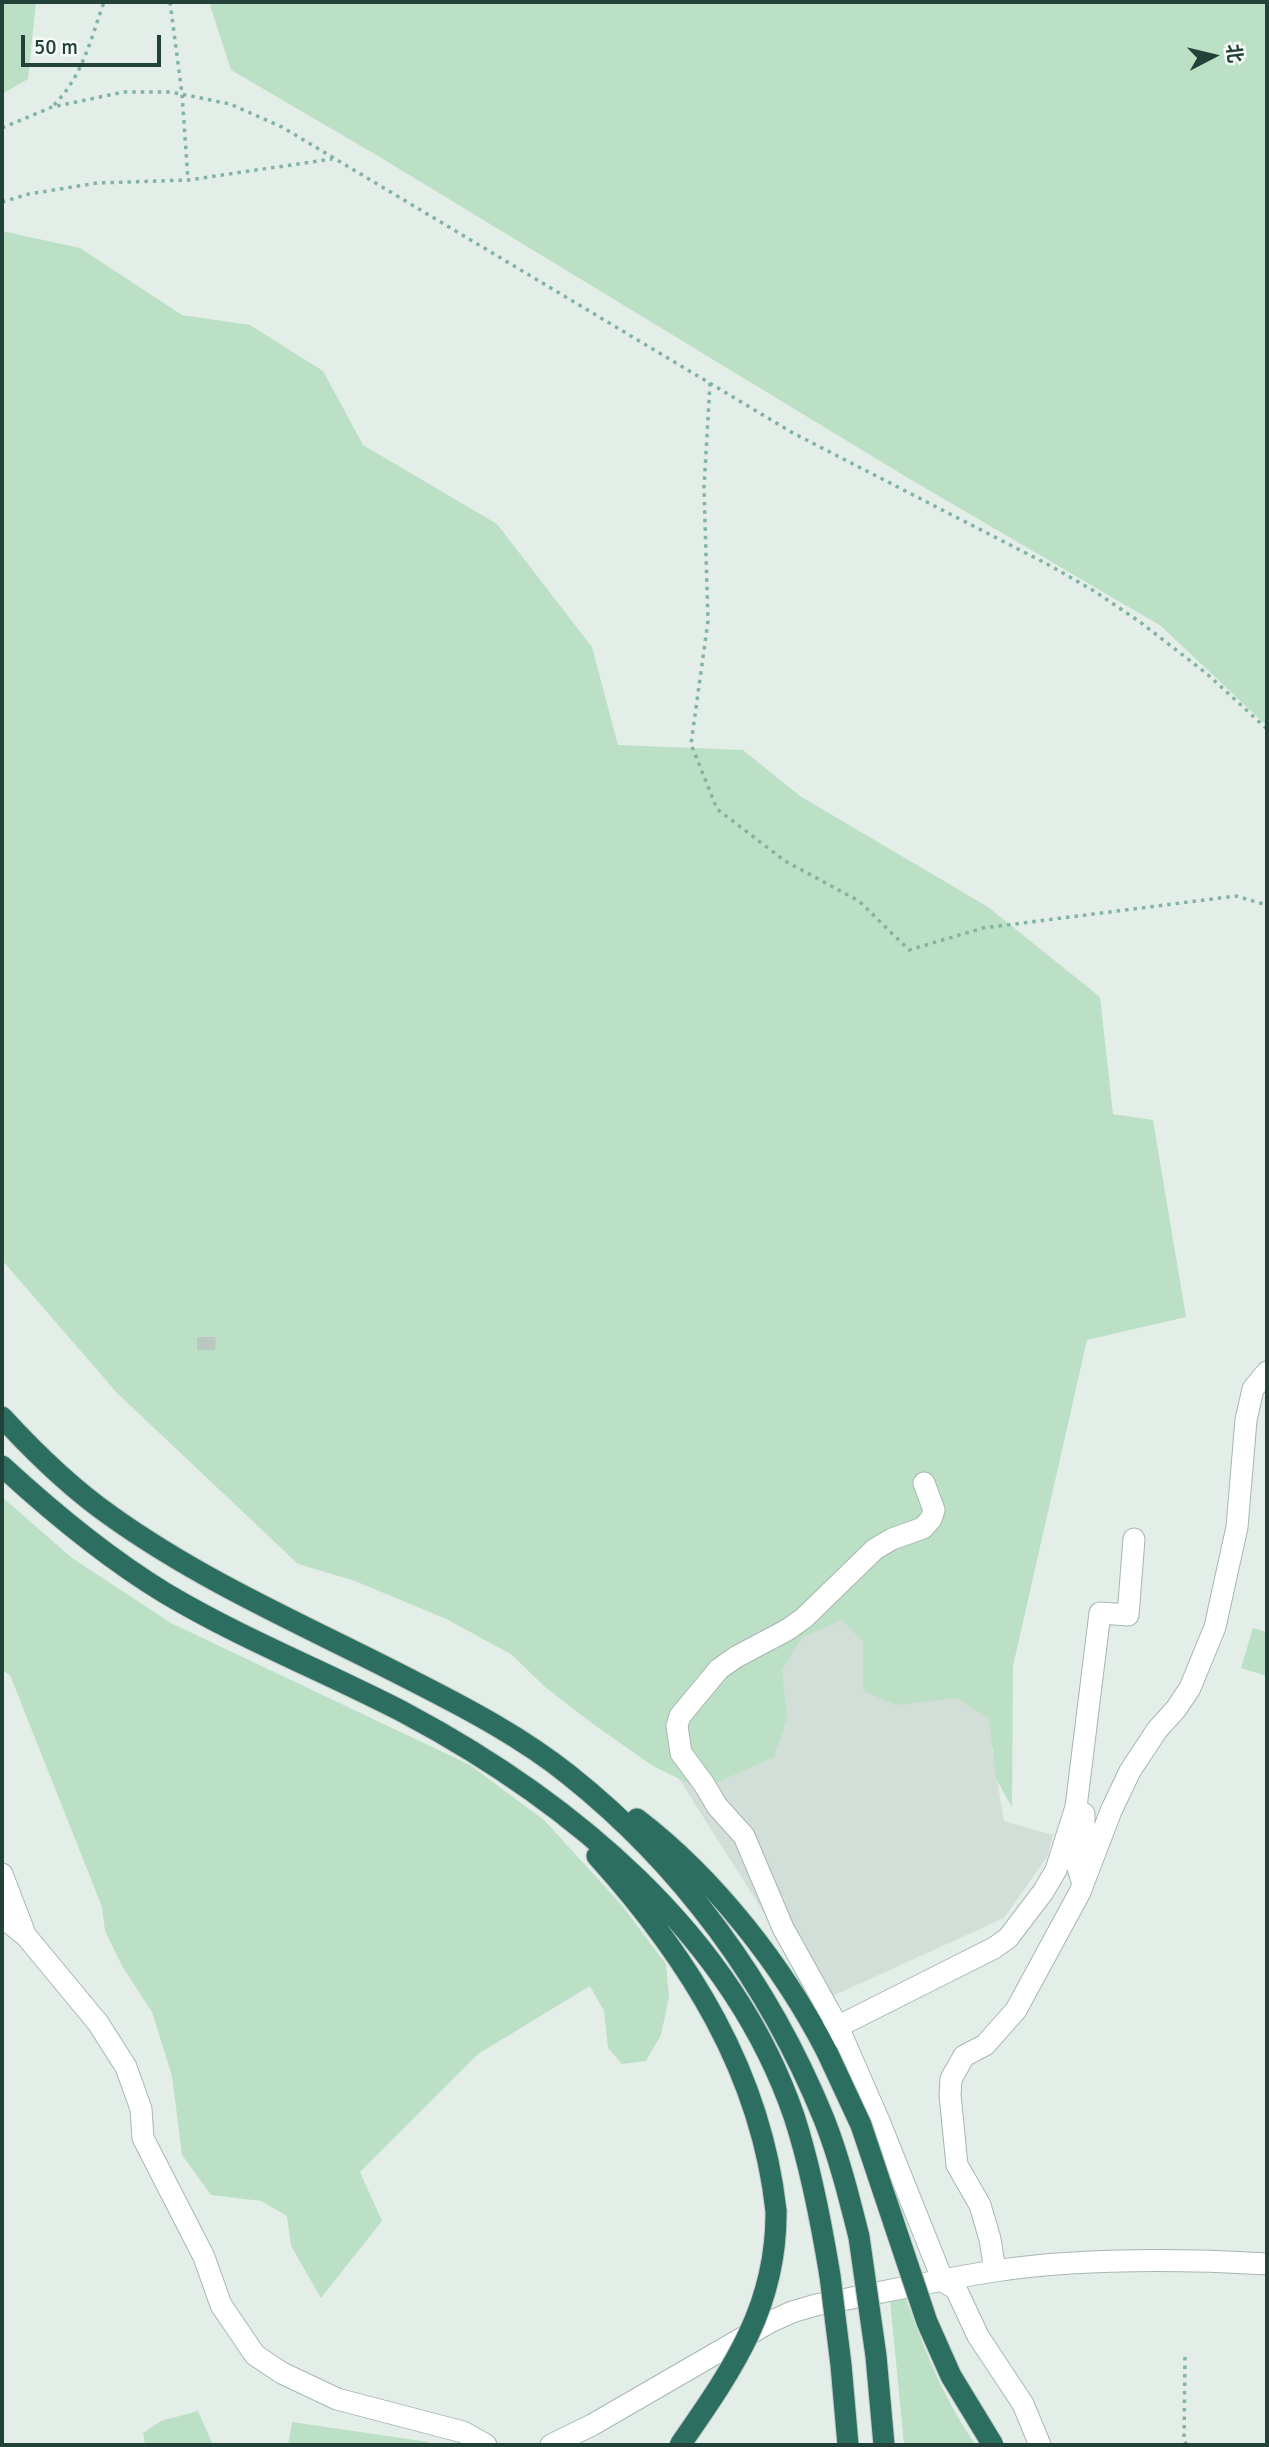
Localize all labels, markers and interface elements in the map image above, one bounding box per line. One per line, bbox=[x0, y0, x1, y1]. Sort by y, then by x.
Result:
scale bar bbox=[24, 21, 164, 65]
north arrow bbox=[1178, 21, 1248, 91]
text: 50 m bbox=[34, 34, 78, 60]
text: 北 bbox=[1221, 43, 1247, 64]

